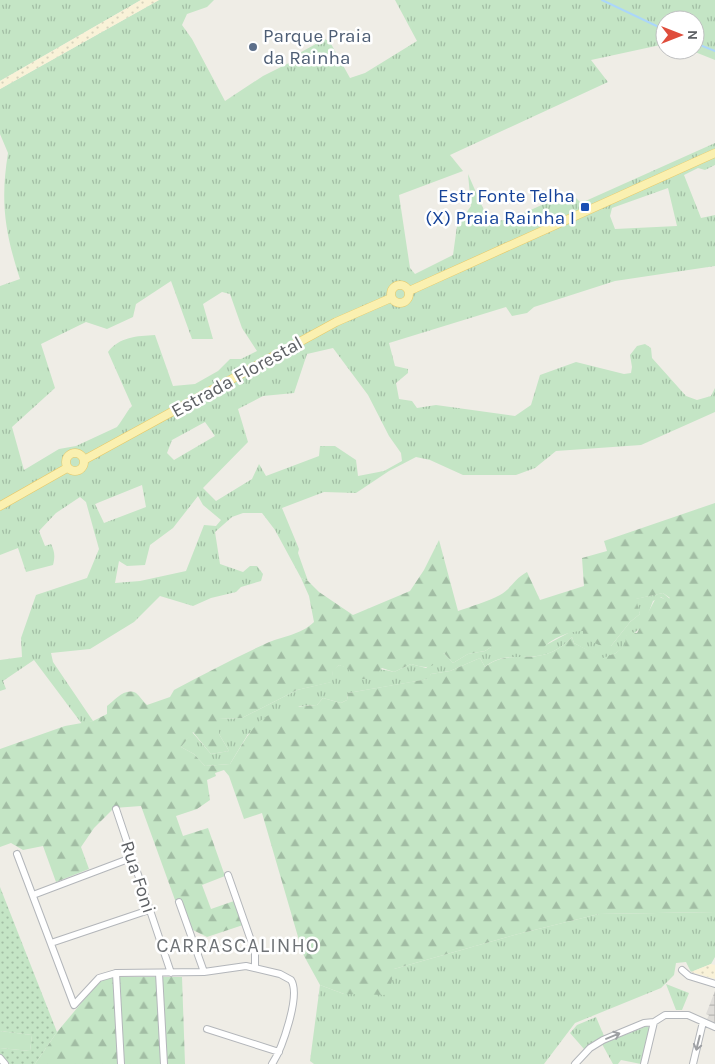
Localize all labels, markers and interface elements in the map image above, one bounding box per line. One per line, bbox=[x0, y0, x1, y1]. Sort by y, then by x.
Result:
north arrow bbox=[655, 10, 705, 60]
place label: Parque Praia da Rainha bbox=[263, 25, 372, 69]
text: N bbox=[684, 30, 701, 40]
marker: Parque Praia da Rainha bbox=[247, 41, 259, 53]
place label: Estr Fonte Telha (X) Praia Rainha I bbox=[425, 185, 575, 229]
marker: Estr Fonte Telha (X) Praia Rainha I bbox=[579, 201, 591, 213]
street label: Estrada Florestal bbox=[168, 332, 306, 422]
street label: Rua Foni bbox=[116, 838, 160, 916]
district label: CARRASCALINHO bbox=[156, 934, 320, 957]
one-way arrow bbox=[605, 1030, 620, 1040]
one-way arrow bbox=[693, 1034, 702, 1050]

